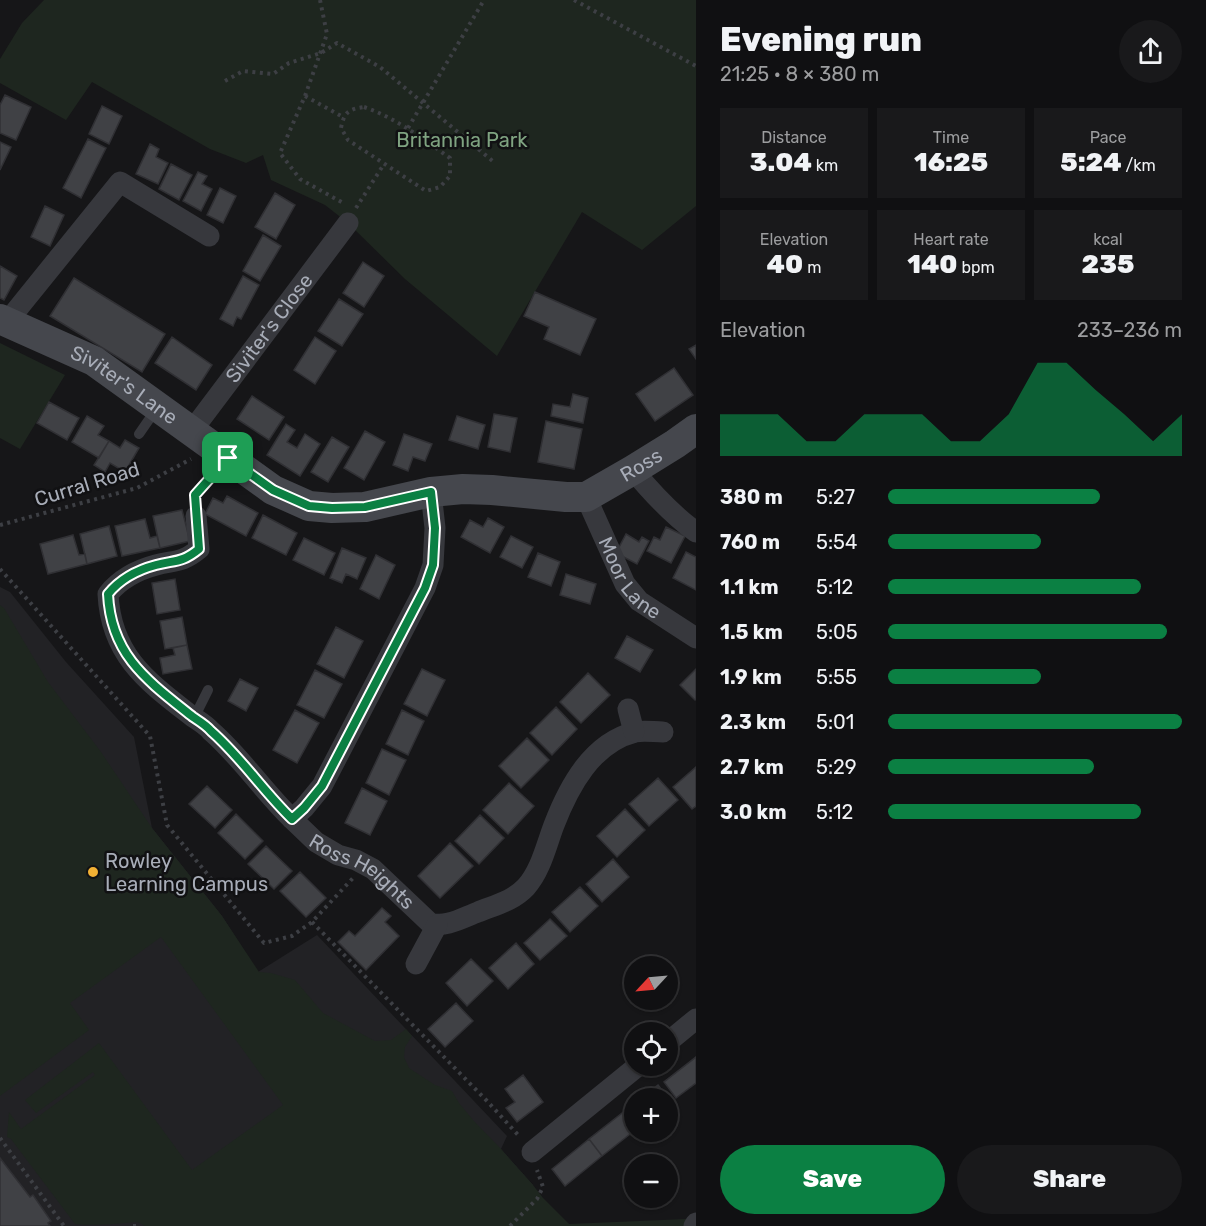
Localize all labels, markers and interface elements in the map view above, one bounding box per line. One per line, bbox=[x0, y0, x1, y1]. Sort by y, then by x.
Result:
text: Evening run bbox=[720, 20, 922, 59]
button: share bbox=[1119, 20, 1182, 83]
text: 21:25 · 8 × 380 m bbox=[720, 62, 879, 86]
park label: Britannia Park bbox=[396, 128, 528, 152]
text: Distance bbox=[761, 128, 827, 147]
text: Time bbox=[933, 128, 969, 147]
text: Pace bbox=[1090, 128, 1126, 147]
text: 3.04 bbox=[750, 147, 812, 178]
text: 16:25 bbox=[914, 147, 988, 178]
text: 5:24 bbox=[1060, 147, 1122, 178]
text: km bbox=[812, 156, 838, 175]
text: /km bbox=[1122, 156, 1156, 175]
text: Elevation bbox=[760, 230, 828, 249]
text: Heart rate bbox=[913, 230, 989, 249]
text: kcal bbox=[1093, 230, 1123, 249]
text: 40 bbox=[767, 249, 803, 280]
text: 140 bbox=[907, 249, 958, 280]
text: 235 bbox=[1082, 249, 1134, 280]
text: m bbox=[803, 258, 821, 277]
text: bpm bbox=[958, 258, 995, 277]
street label: Siviter's Close bbox=[220, 269, 318, 387]
text: Elevation bbox=[720, 318, 806, 342]
text: 233–236 m bbox=[1077, 318, 1182, 342]
street label: Siviter's Lane bbox=[67, 340, 182, 429]
pin bbox=[202, 432, 253, 483]
icon: arrive bbox=[211, 441, 244, 474]
street label: Ross bbox=[616, 443, 666, 487]
street label: Curral Road bbox=[32, 457, 142, 511]
text: 380 m bbox=[720, 485, 783, 509]
text: 5:27 bbox=[816, 485, 855, 509]
text: 760 m bbox=[720, 530, 780, 554]
text: 5:54 bbox=[816, 530, 857, 554]
street label: Moor Lane bbox=[593, 533, 666, 624]
text: 1.1 km bbox=[720, 575, 779, 599]
text: 5:12 bbox=[816, 575, 853, 599]
text: 1.5 km bbox=[720, 620, 783, 644]
text: 5:05 bbox=[816, 620, 858, 644]
text: 1.9 km bbox=[720, 665, 782, 689]
text: 5:55 bbox=[816, 665, 857, 689]
text: 2.3 km bbox=[720, 710, 786, 734]
text: 5:01 bbox=[816, 710, 854, 734]
text: 2.7 km bbox=[720, 755, 784, 779]
text: 5:29 bbox=[816, 755, 857, 779]
text: 3.0 km bbox=[720, 800, 787, 824]
text: 5:12 bbox=[816, 800, 853, 824]
street label: Ross Heights bbox=[305, 829, 420, 914]
place label: Rowley Learning Campus bbox=[105, 849, 268, 896]
marker: Rowley Learning Campus bbox=[86, 865, 100, 879]
north arrow bbox=[624, 956, 678, 1010]
map controls bbox=[624, 956, 678, 1208]
button: locate bbox=[624, 1022, 678, 1076]
button: + bbox=[624, 1088, 678, 1142]
button: Save bbox=[720, 1145, 945, 1214]
button: Share bbox=[957, 1145, 1182, 1214]
button: − bbox=[624, 1154, 678, 1208]

